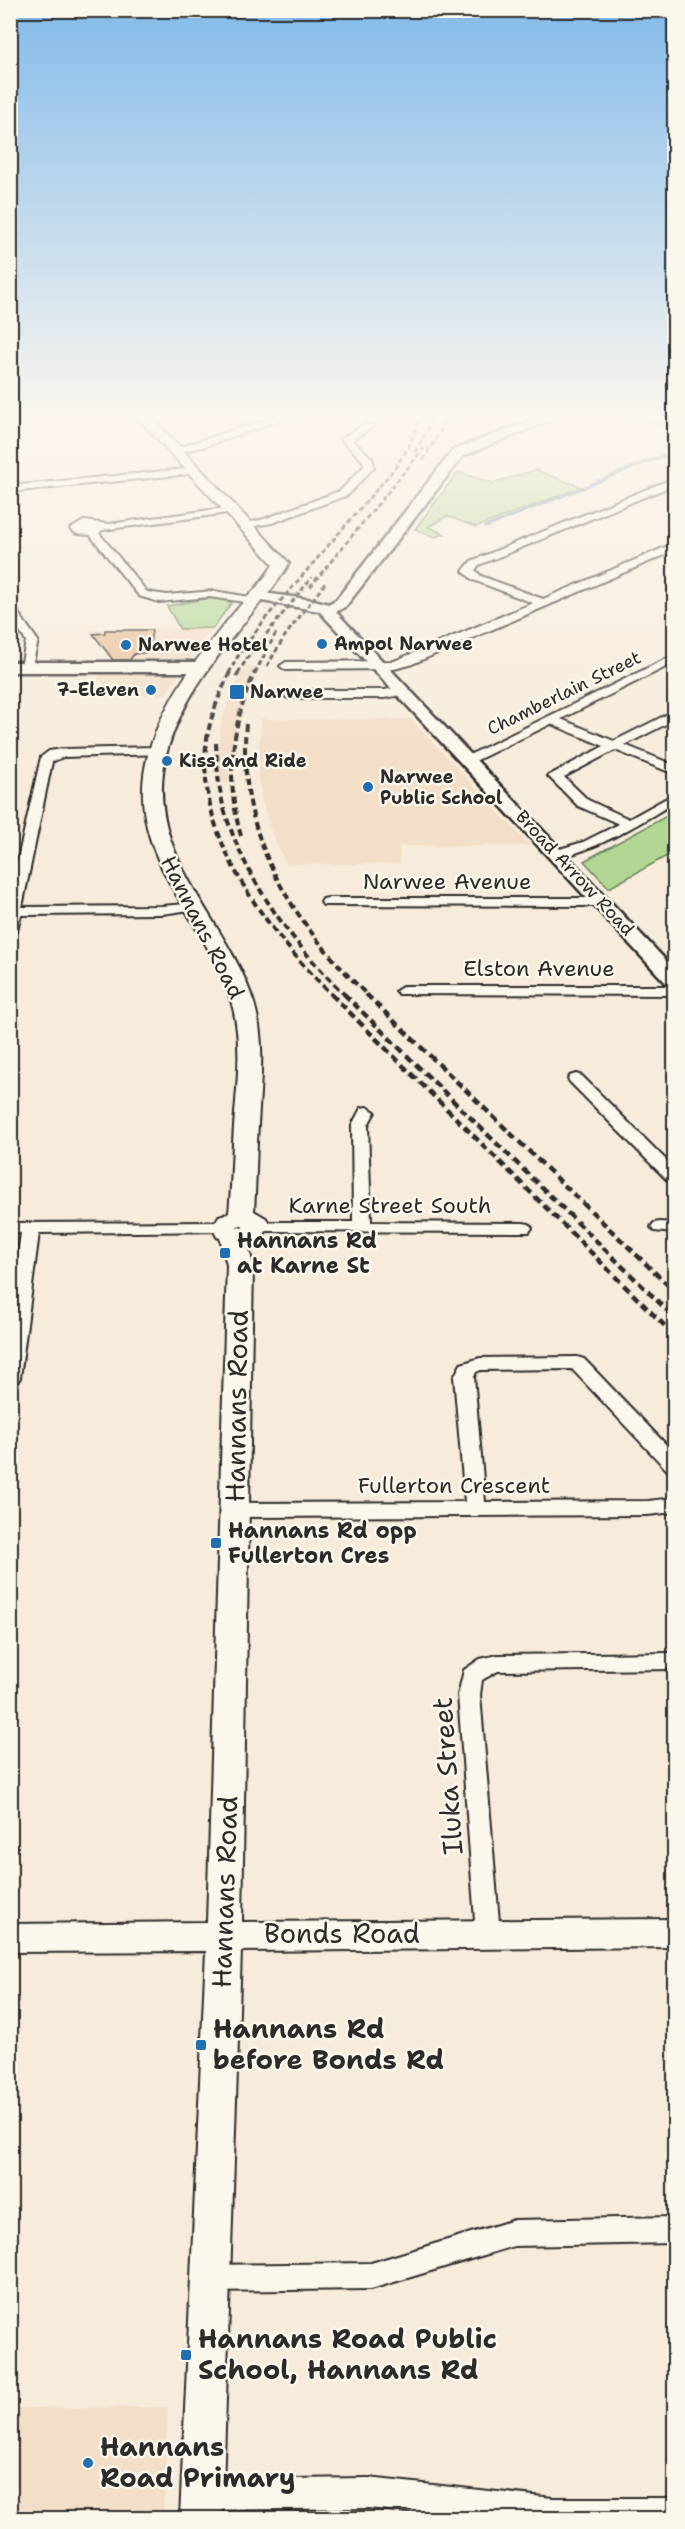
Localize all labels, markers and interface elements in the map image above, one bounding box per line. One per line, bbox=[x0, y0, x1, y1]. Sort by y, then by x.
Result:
place label: Ampol Narwee bbox=[334, 632, 473, 656]
place label: Narwee Hotel bbox=[138, 633, 268, 657]
marker: Ampol Narwee bbox=[315, 637, 329, 651]
marker: Narwee Hotel bbox=[119, 638, 133, 652]
street label: Chamberlain Street bbox=[483, 645, 645, 741]
place label: 7-Eleven bbox=[57, 678, 139, 702]
place label: Narwee bbox=[250, 680, 324, 704]
marker: 7-Eleven bbox=[144, 683, 158, 697]
marker: Narwee bbox=[228, 683, 246, 701]
place label: Kiss and Ride bbox=[179, 749, 307, 773]
marker: Kiss and Ride bbox=[160, 754, 174, 768]
place label: Narwee Public School bbox=[380, 765, 502, 810]
marker: Narwee Public School bbox=[361, 780, 375, 794]
street label: Broad Arrow Road bbox=[510, 805, 640, 941]
street label: Hannans Road bbox=[154, 851, 251, 1004]
street label: Narwee Avenue bbox=[363, 867, 531, 896]
street label: Elston Avenue bbox=[463, 954, 615, 983]
street label: Karne Street South bbox=[288, 1191, 492, 1220]
place label: Hannans Rd at Karne St bbox=[237, 1226, 377, 1280]
marker: Hannans Rd at Karne St bbox=[218, 1246, 232, 1260]
street label: Hannans Road bbox=[216, 1309, 257, 1503]
street label: Fullerton Crescent bbox=[358, 1471, 550, 1500]
place label: Hannans Rd opp Fullerton Cres bbox=[228, 1516, 417, 1570]
marker: Hannans Rd opp Fullerton Cres bbox=[209, 1536, 223, 1550]
street label: Iluka Street bbox=[424, 1696, 471, 1856]
street label: Hannans Road bbox=[203, 1795, 246, 1989]
street label: Bonds Road bbox=[264, 1915, 420, 1952]
place label: Hannans Rd before Bonds Rd bbox=[213, 2010, 444, 2078]
marker: Hannans Rd before Bonds Rd bbox=[194, 2038, 208, 2052]
place label: Hannans Road Public School, Hannans Rd bbox=[198, 2320, 497, 2388]
marker: Hannans Road Public School, Hannans Rd bbox=[179, 2348, 193, 2362]
place label: Hannans Road Primary bbox=[100, 2428, 296, 2496]
marker: Hannans Road Primary bbox=[81, 2456, 95, 2470]

